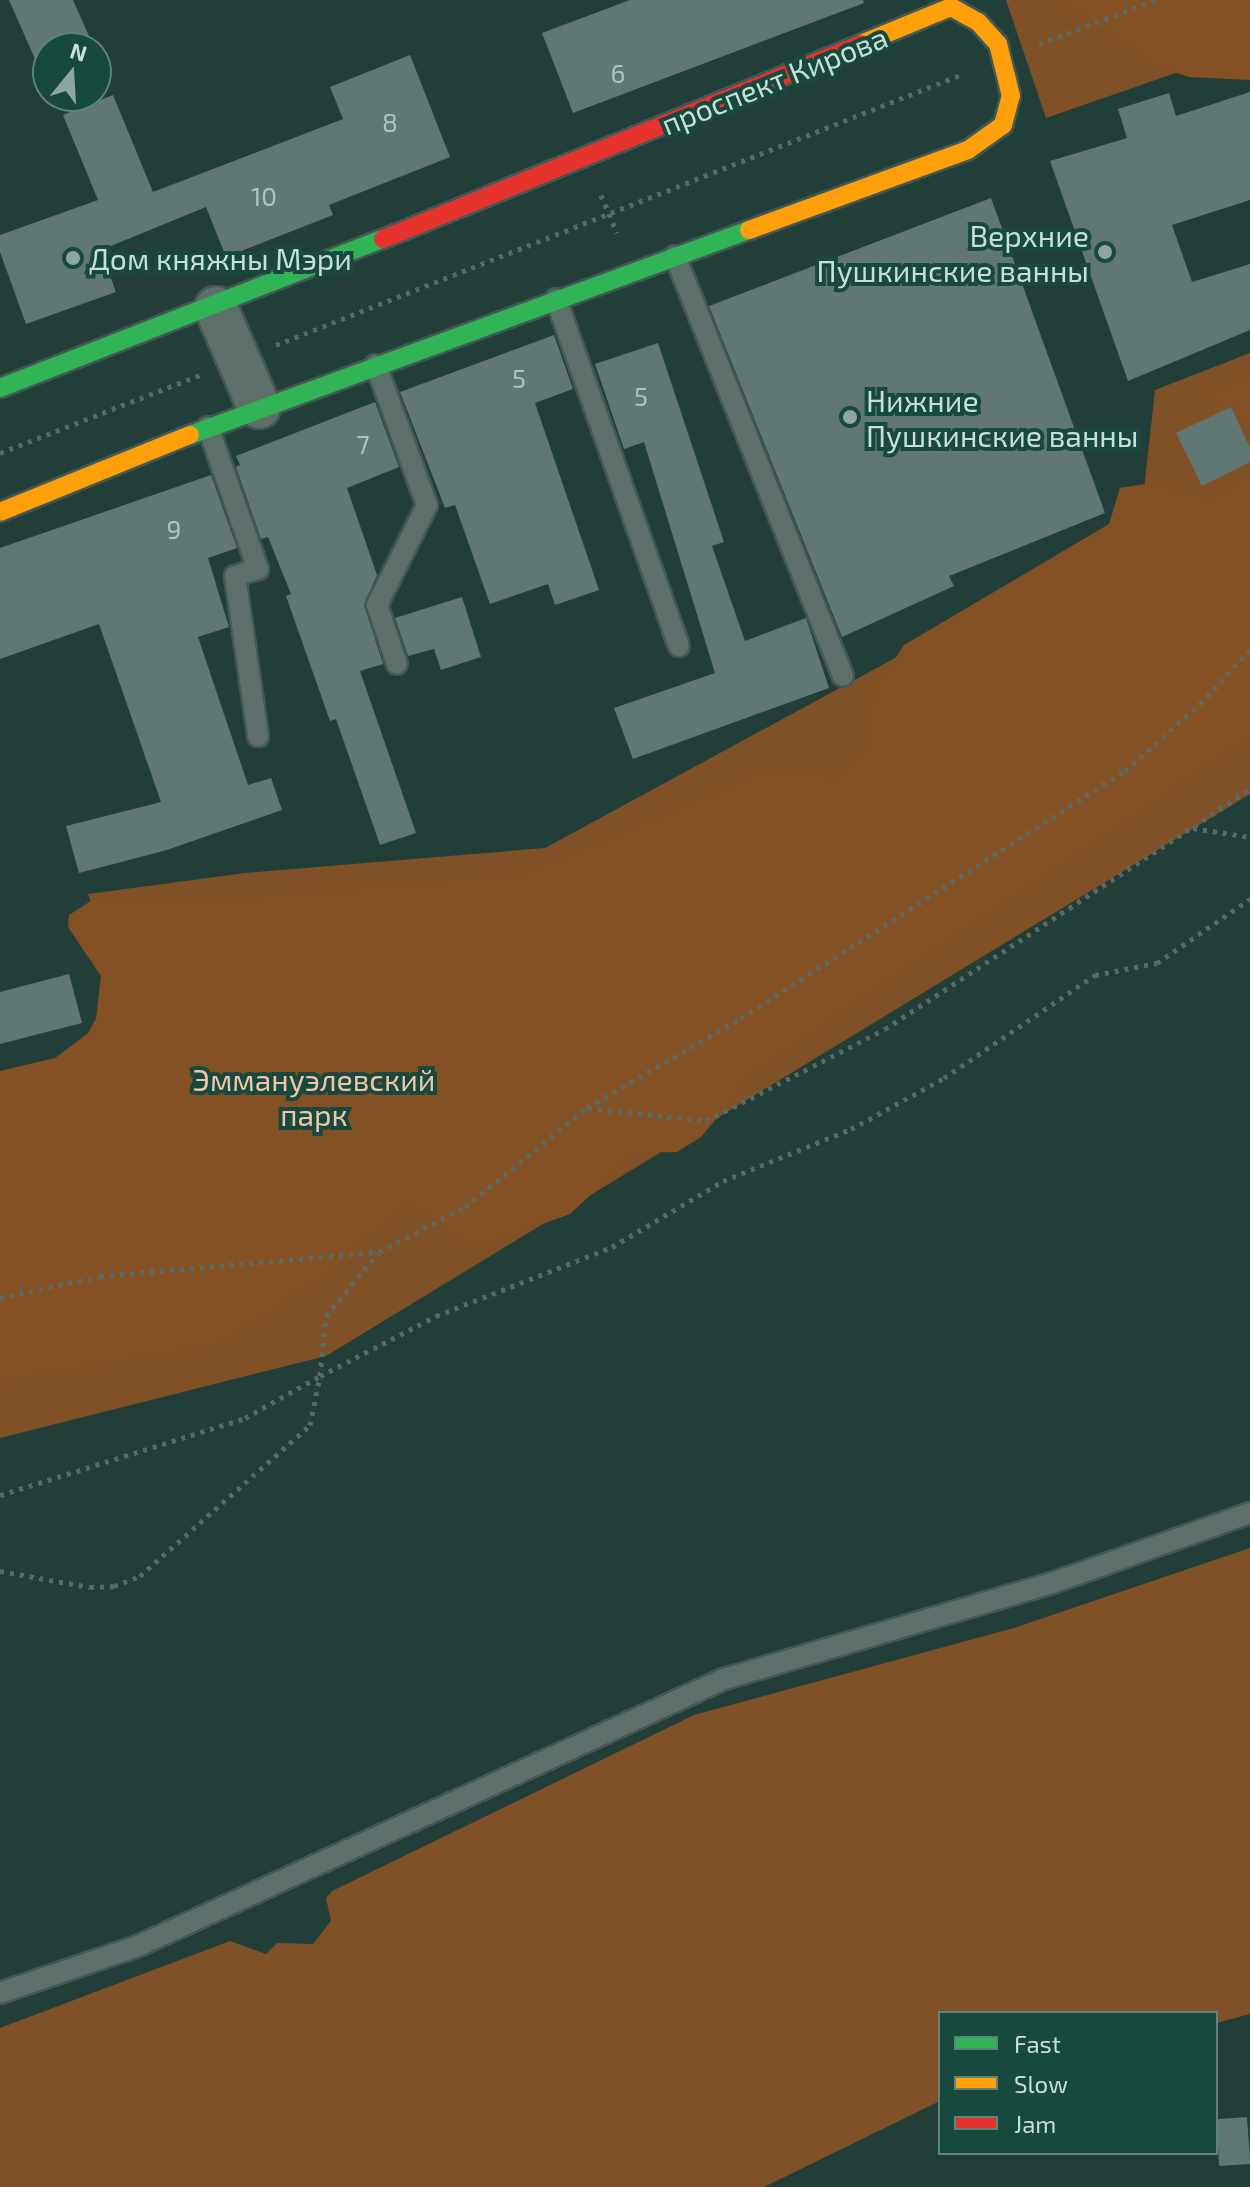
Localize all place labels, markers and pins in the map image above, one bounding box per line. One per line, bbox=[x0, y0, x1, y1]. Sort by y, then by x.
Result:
place label: Верхние Пушкинские ванны bbox=[817, 217, 1089, 288]
place label: Дом княжны Мэри bbox=[89, 240, 352, 276]
marker: Верхние Пушкинские ванны bbox=[1096, 243, 1114, 261]
marker: Дом княжны Мэри bbox=[64, 249, 82, 267]
place label: Нижние Пушкинские ванны bbox=[866, 382, 1138, 452]
marker: Нижние Пушкинские ванны bbox=[841, 408, 859, 426]

